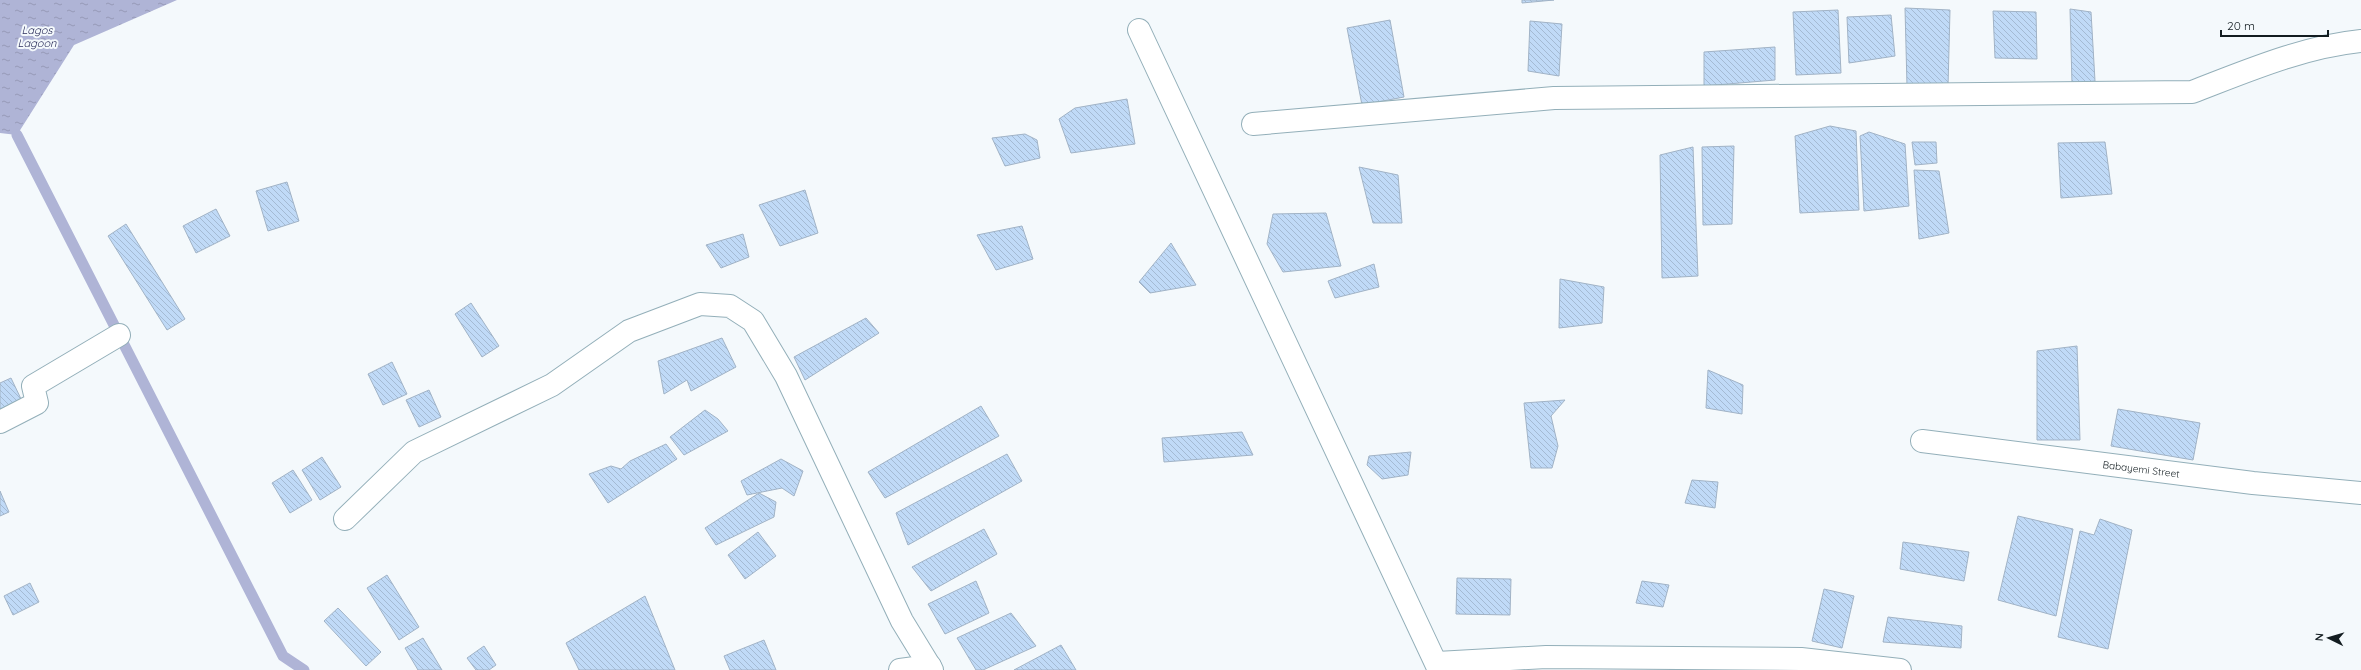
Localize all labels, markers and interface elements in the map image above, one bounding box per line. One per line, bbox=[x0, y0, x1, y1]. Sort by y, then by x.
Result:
scale bar bbox=[2221, 12, 2328, 38]
text: 20 m bbox=[2227, 18, 2255, 33]
water label: Lagos Lagoon bbox=[18, 23, 57, 50]
street label: Babayemi Street bbox=[2102, 458, 2181, 481]
north arrow bbox=[2309, 618, 2349, 658]
text: N bbox=[2312, 632, 2326, 642]

